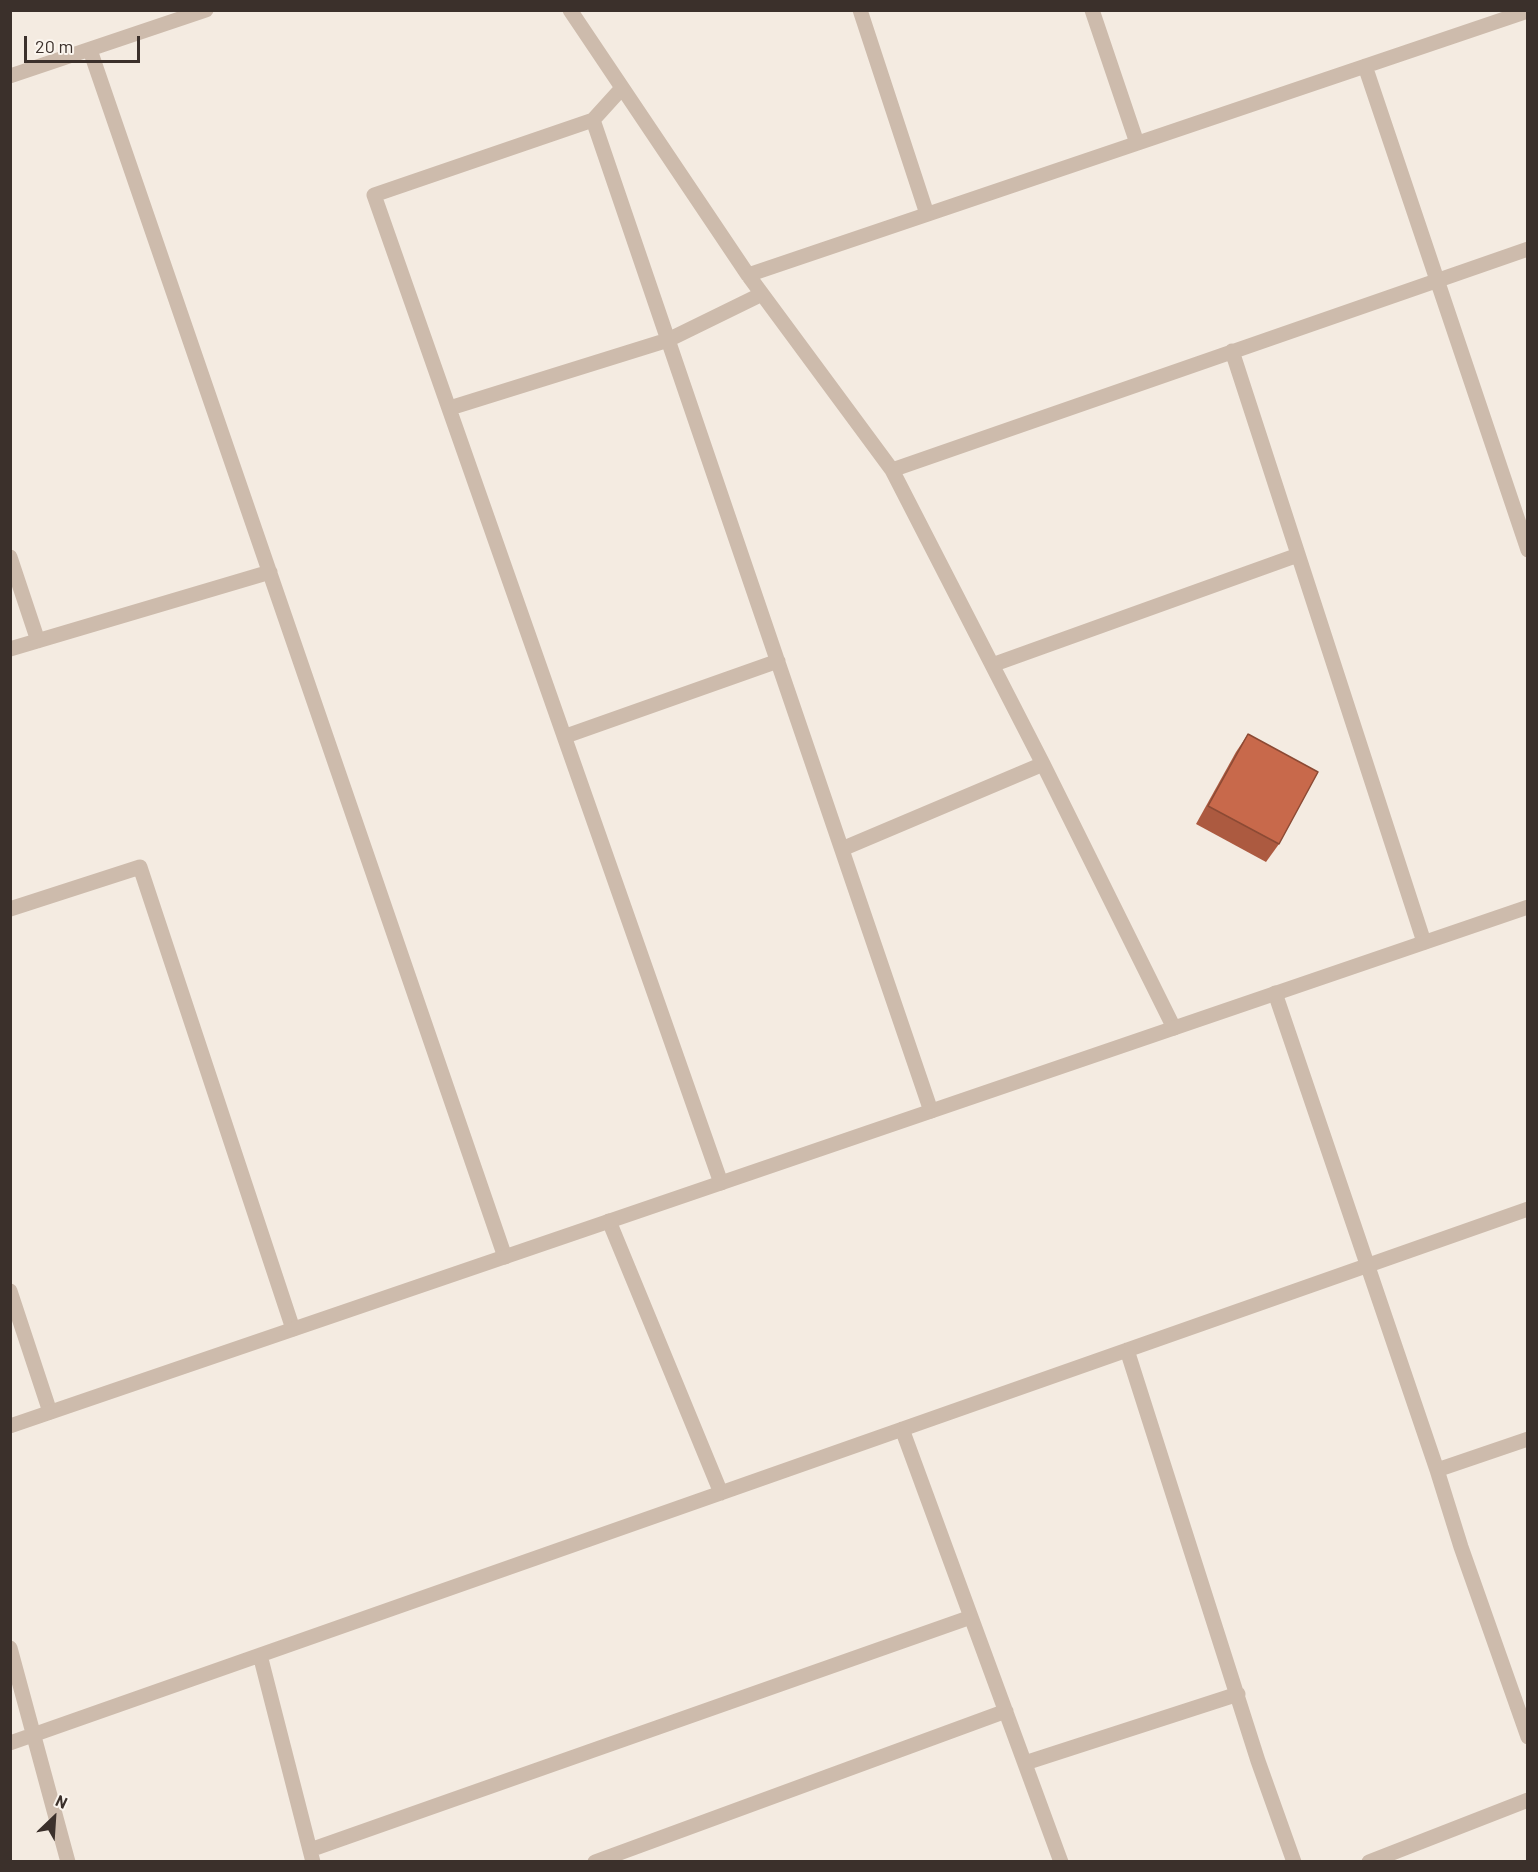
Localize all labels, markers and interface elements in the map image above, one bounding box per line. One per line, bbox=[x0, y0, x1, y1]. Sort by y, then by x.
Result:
scale bar bbox=[27, 24, 142, 62]
text: 20 m bbox=[35, 35, 73, 57]
north arrow bbox=[24, 1788, 84, 1848]
text: N bbox=[53, 1790, 71, 1812]

